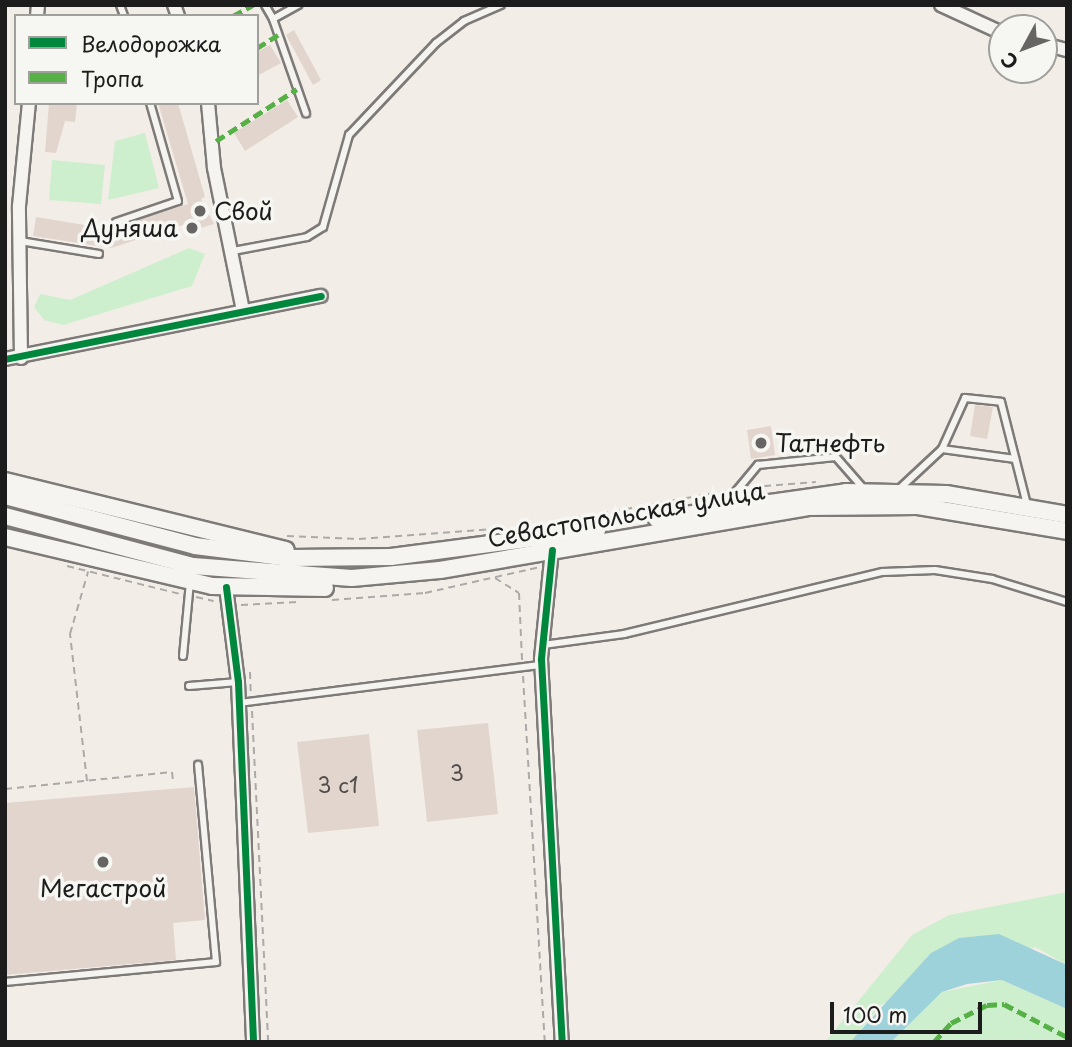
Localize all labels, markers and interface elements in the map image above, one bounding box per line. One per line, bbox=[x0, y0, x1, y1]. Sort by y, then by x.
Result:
legend bbox=[14, 14, 259, 105]
north arrow bbox=[988, 14, 1058, 84]
text: Велодорожка bbox=[81, 27, 221, 59]
text: С bbox=[993, 47, 1024, 76]
text: Тропа bbox=[81, 62, 143, 94]
place label: Свой bbox=[214, 197, 273, 225]
marker: Свой bbox=[192, 203, 208, 219]
place label: Дуняша bbox=[81, 214, 178, 242]
marker: Дуняша bbox=[184, 220, 200, 236]
place label: Татнефть bbox=[775, 429, 885, 457]
marker: Татнефть bbox=[753, 435, 769, 451]
street label: Севастопольская улица bbox=[484, 475, 768, 553]
house number: 3 bbox=[450, 759, 464, 785]
house number: 3 с1 bbox=[317, 771, 359, 797]
marker: Мегастрой bbox=[95, 854, 111, 870]
place label: Мегастрой bbox=[40, 874, 166, 902]
scale bar bbox=[834, 988, 986, 1032]
text: 100 m bbox=[843, 998, 907, 1030]

